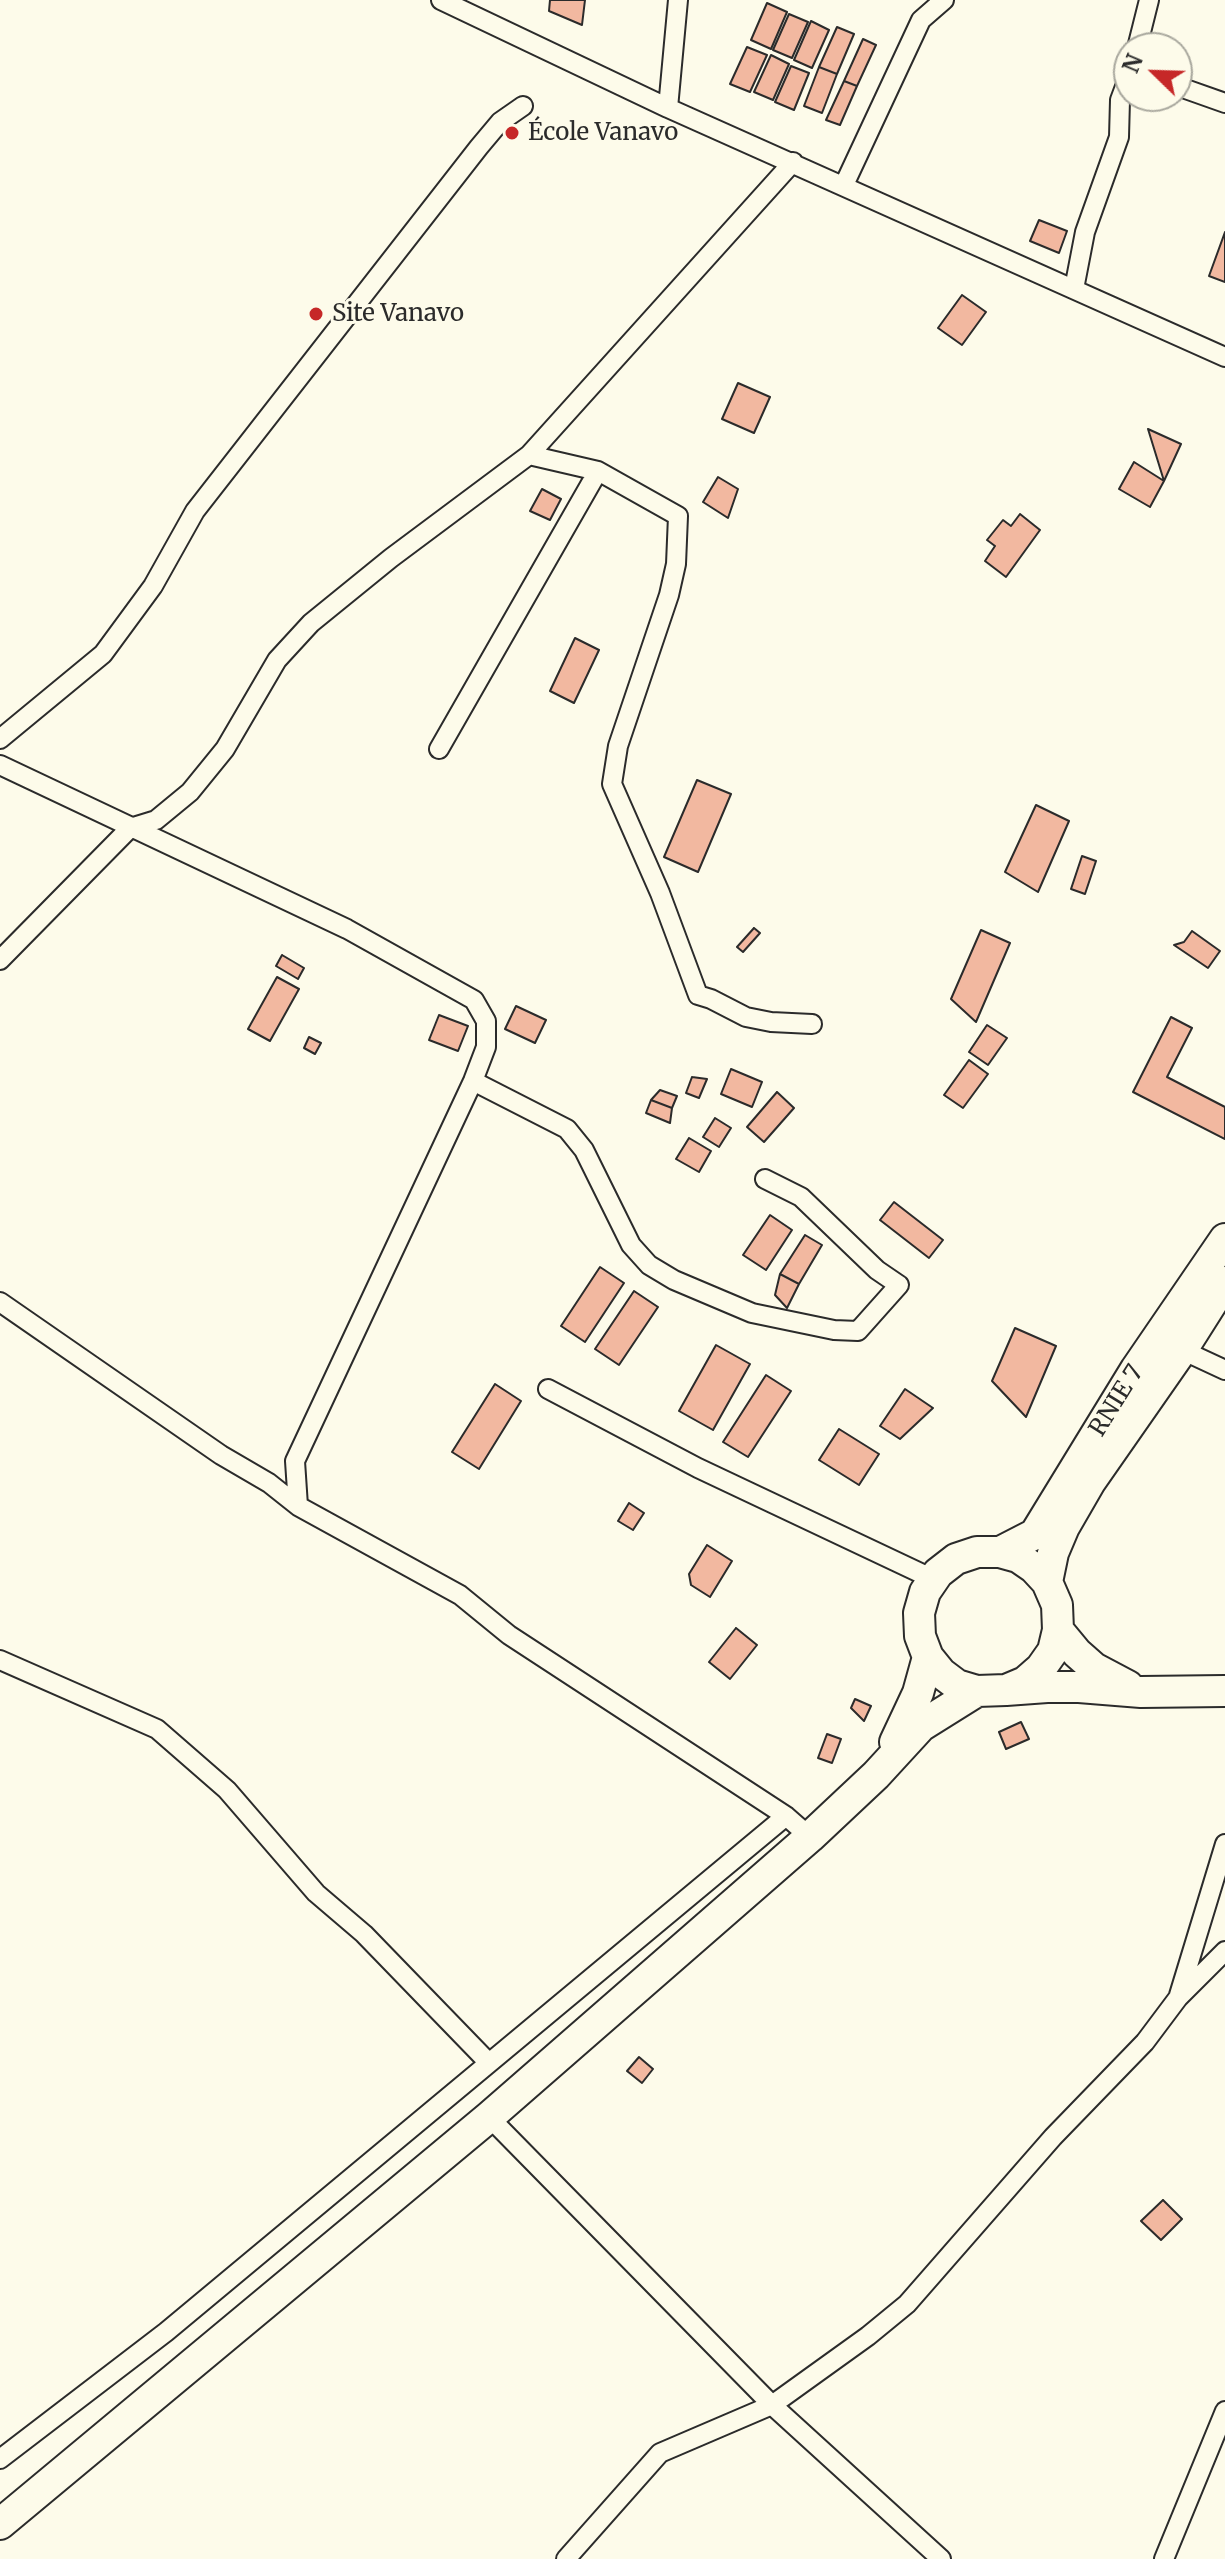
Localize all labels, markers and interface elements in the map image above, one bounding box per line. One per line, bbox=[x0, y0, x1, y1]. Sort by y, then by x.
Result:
north arrow bbox=[1113, 32, 1193, 112]
text: N bbox=[1116, 50, 1149, 77]
place label: École Vanavo bbox=[528, 119, 678, 147]
marker: École Vanavo bbox=[503, 124, 521, 142]
place label: Site Vanavo bbox=[332, 300, 464, 328]
marker: Site Vanavo bbox=[307, 305, 325, 323]
street label: RNIE 7 bbox=[1084, 1360, 1150, 1442]

